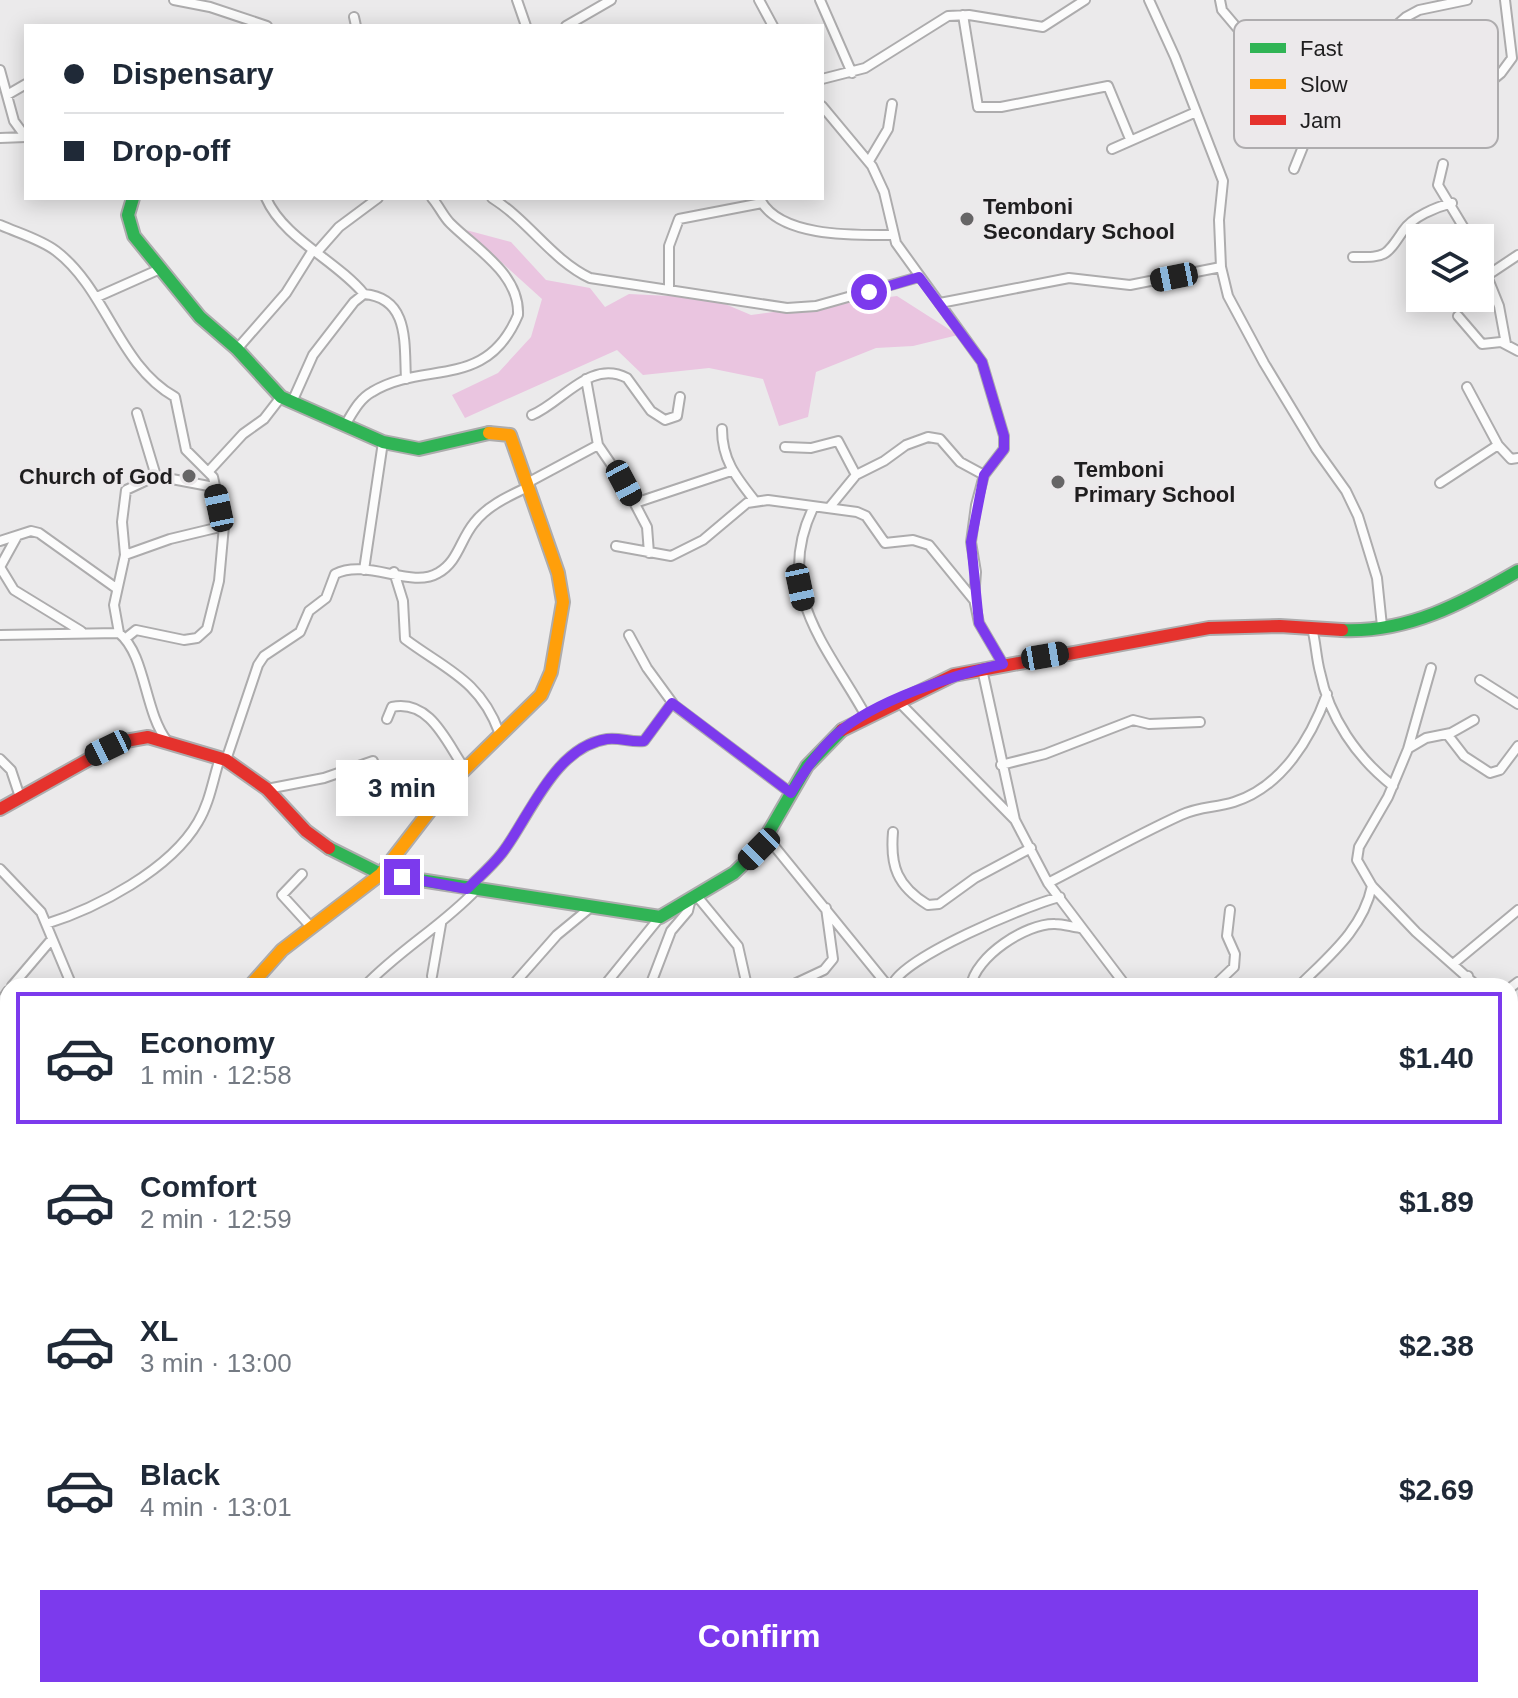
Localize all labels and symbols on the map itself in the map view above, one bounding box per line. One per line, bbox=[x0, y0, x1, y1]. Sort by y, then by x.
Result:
legend bbox=[1234, 20, 1498, 148]
text: Fast bbox=[1300, 36, 1343, 61]
text: Slow bbox=[1300, 72, 1348, 97]
text: Jam bbox=[1300, 108, 1342, 133]
place label: Temboni Secondary School bbox=[983, 194, 1175, 244]
marker: Temboni Secondary School bbox=[958, 210, 976, 228]
car bbox=[1148, 261, 1200, 293]
route start bbox=[851, 274, 887, 310]
car bbox=[602, 456, 646, 510]
place label: Temboni Primary School bbox=[1074, 457, 1235, 507]
place label: Church of God bbox=[19, 464, 173, 489]
marker: Church of God bbox=[180, 467, 198, 485]
marker: Temboni Primary School bbox=[1049, 473, 1067, 491]
car bbox=[202, 482, 236, 534]
car bbox=[783, 561, 817, 613]
car bbox=[1019, 640, 1071, 672]
car bbox=[81, 727, 135, 769]
callout: 3 min bbox=[336, 761, 468, 817]
car bbox=[734, 824, 784, 874]
route end bbox=[384, 859, 420, 895]

